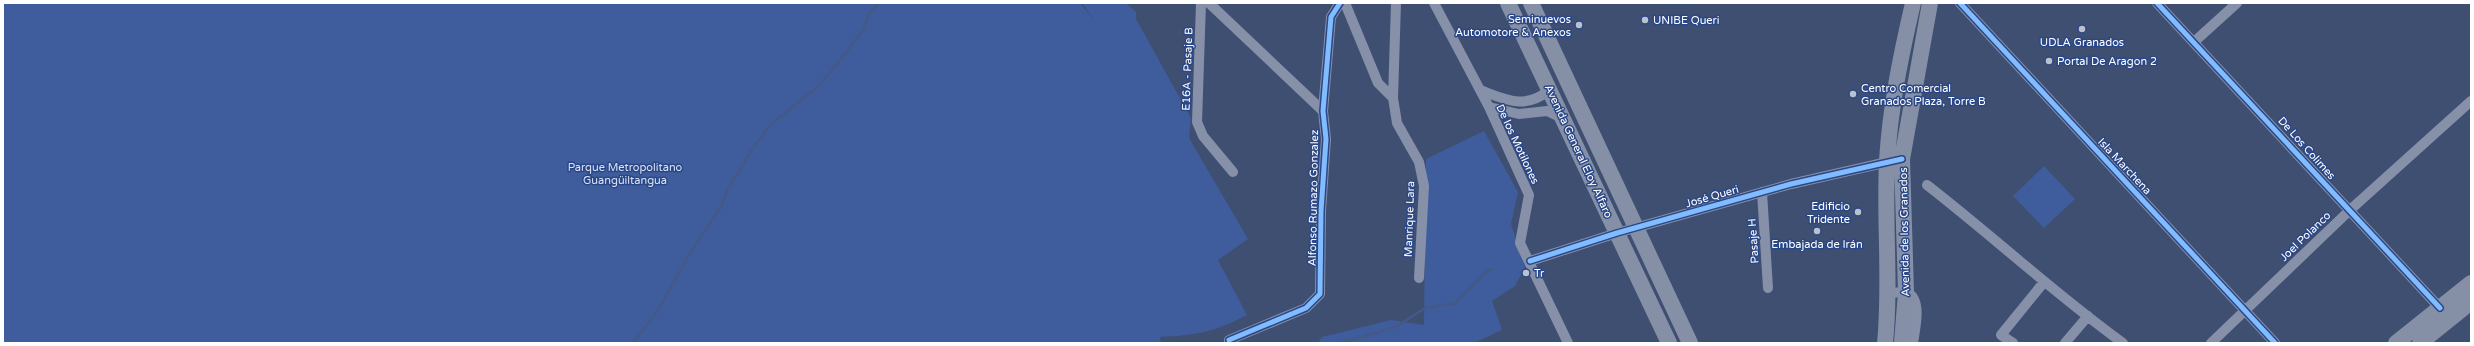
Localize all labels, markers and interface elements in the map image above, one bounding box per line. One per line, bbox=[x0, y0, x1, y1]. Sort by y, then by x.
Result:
place label: Seminuevos Automotore & Anexos bbox=[1455, 13, 1571, 39]
place label: UNIBE Queri bbox=[1653, 14, 1720, 27]
marker: UNIBE Queri bbox=[1640, 15, 1650, 25]
marker: Seminuevos Automotore & Anexos bbox=[1574, 20, 1584, 30]
marker: UDLA Granados bbox=[2077, 24, 2087, 34]
street label: E16A - Pasaje B bbox=[1180, 27, 1195, 111]
place label: UDLA Granados bbox=[2040, 36, 2124, 49]
place label: Portal De Aragon 2 bbox=[2057, 55, 2157, 68]
marker: Portal De Aragon 2 bbox=[2044, 56, 2054, 66]
street label: Avenida General Eloy Alfaro bbox=[1542, 82, 1615, 220]
place label: Centro Comercial Granados Plaza, Torre B bbox=[1861, 82, 1986, 108]
marker: Centro Comercial Granados Plaza, Torre B bbox=[1848, 89, 1858, 99]
street label: De los Motilones bbox=[1493, 102, 1542, 186]
street label: De Los Colimes bbox=[2275, 114, 2338, 182]
street label: Alfonso Rumazo Gonzalez bbox=[1306, 129, 1321, 266]
street label: Isla Marchena bbox=[2095, 135, 2154, 197]
park label: Parque Metropolitano Guangüiltangua bbox=[568, 161, 683, 187]
street label: Avenida de los Granados bbox=[1897, 167, 1912, 297]
street label: Manrique Lara bbox=[1402, 181, 1417, 257]
street label: José Queri bbox=[1684, 183, 1740, 210]
place label: Edificio Tridente bbox=[1807, 200, 1850, 226]
marker: Edificio Tridente bbox=[1853, 207, 1863, 217]
street label: Joel Polanco bbox=[2277, 209, 2334, 264]
street label: Pasaje H bbox=[1745, 218, 1762, 264]
marker: Embajada de Irán bbox=[1812, 226, 1822, 236]
place label: Embajada de Irán bbox=[1771, 238, 1863, 251]
place label: Tr bbox=[1534, 267, 1545, 280]
marker: Tr bbox=[1521, 268, 1531, 278]

